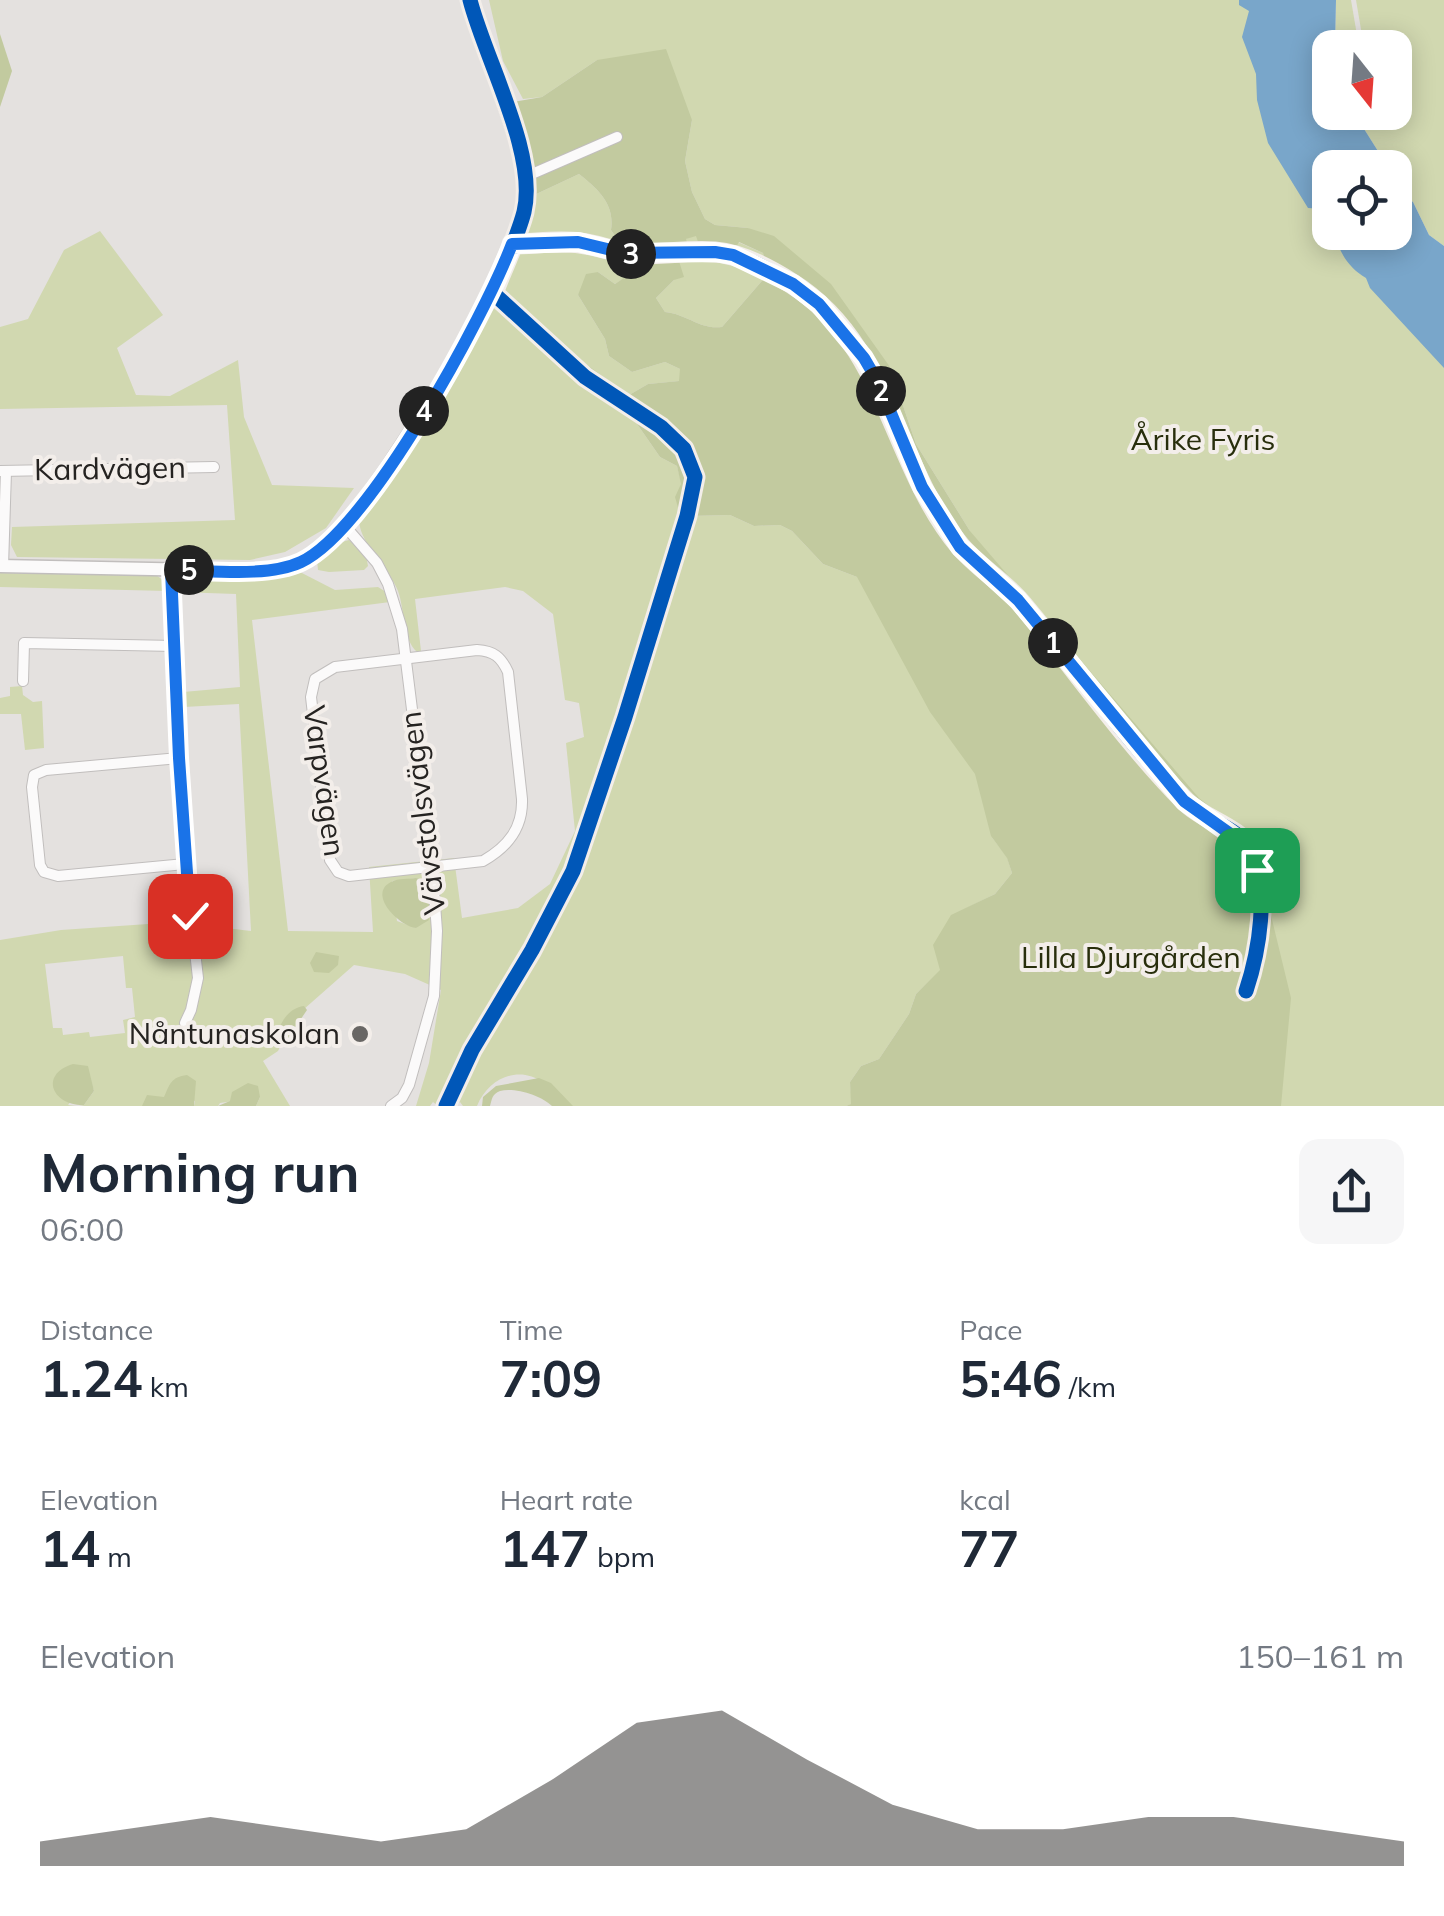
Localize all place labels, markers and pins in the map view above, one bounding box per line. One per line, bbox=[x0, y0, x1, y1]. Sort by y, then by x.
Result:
pin: 3 bbox=[606, 229, 656, 279]
pin: 2 bbox=[856, 366, 906, 416]
pin: 4 bbox=[399, 386, 449, 436]
pin: 5 bbox=[164, 545, 214, 595]
pin: 1 bbox=[1028, 618, 1078, 668]
pin bbox=[1215, 828, 1300, 913]
pin bbox=[148, 874, 233, 959]
place label: Nåntunaskolan bbox=[129, 1014, 340, 1052]
marker: Nåntunaskolan bbox=[349, 1023, 371, 1045]

